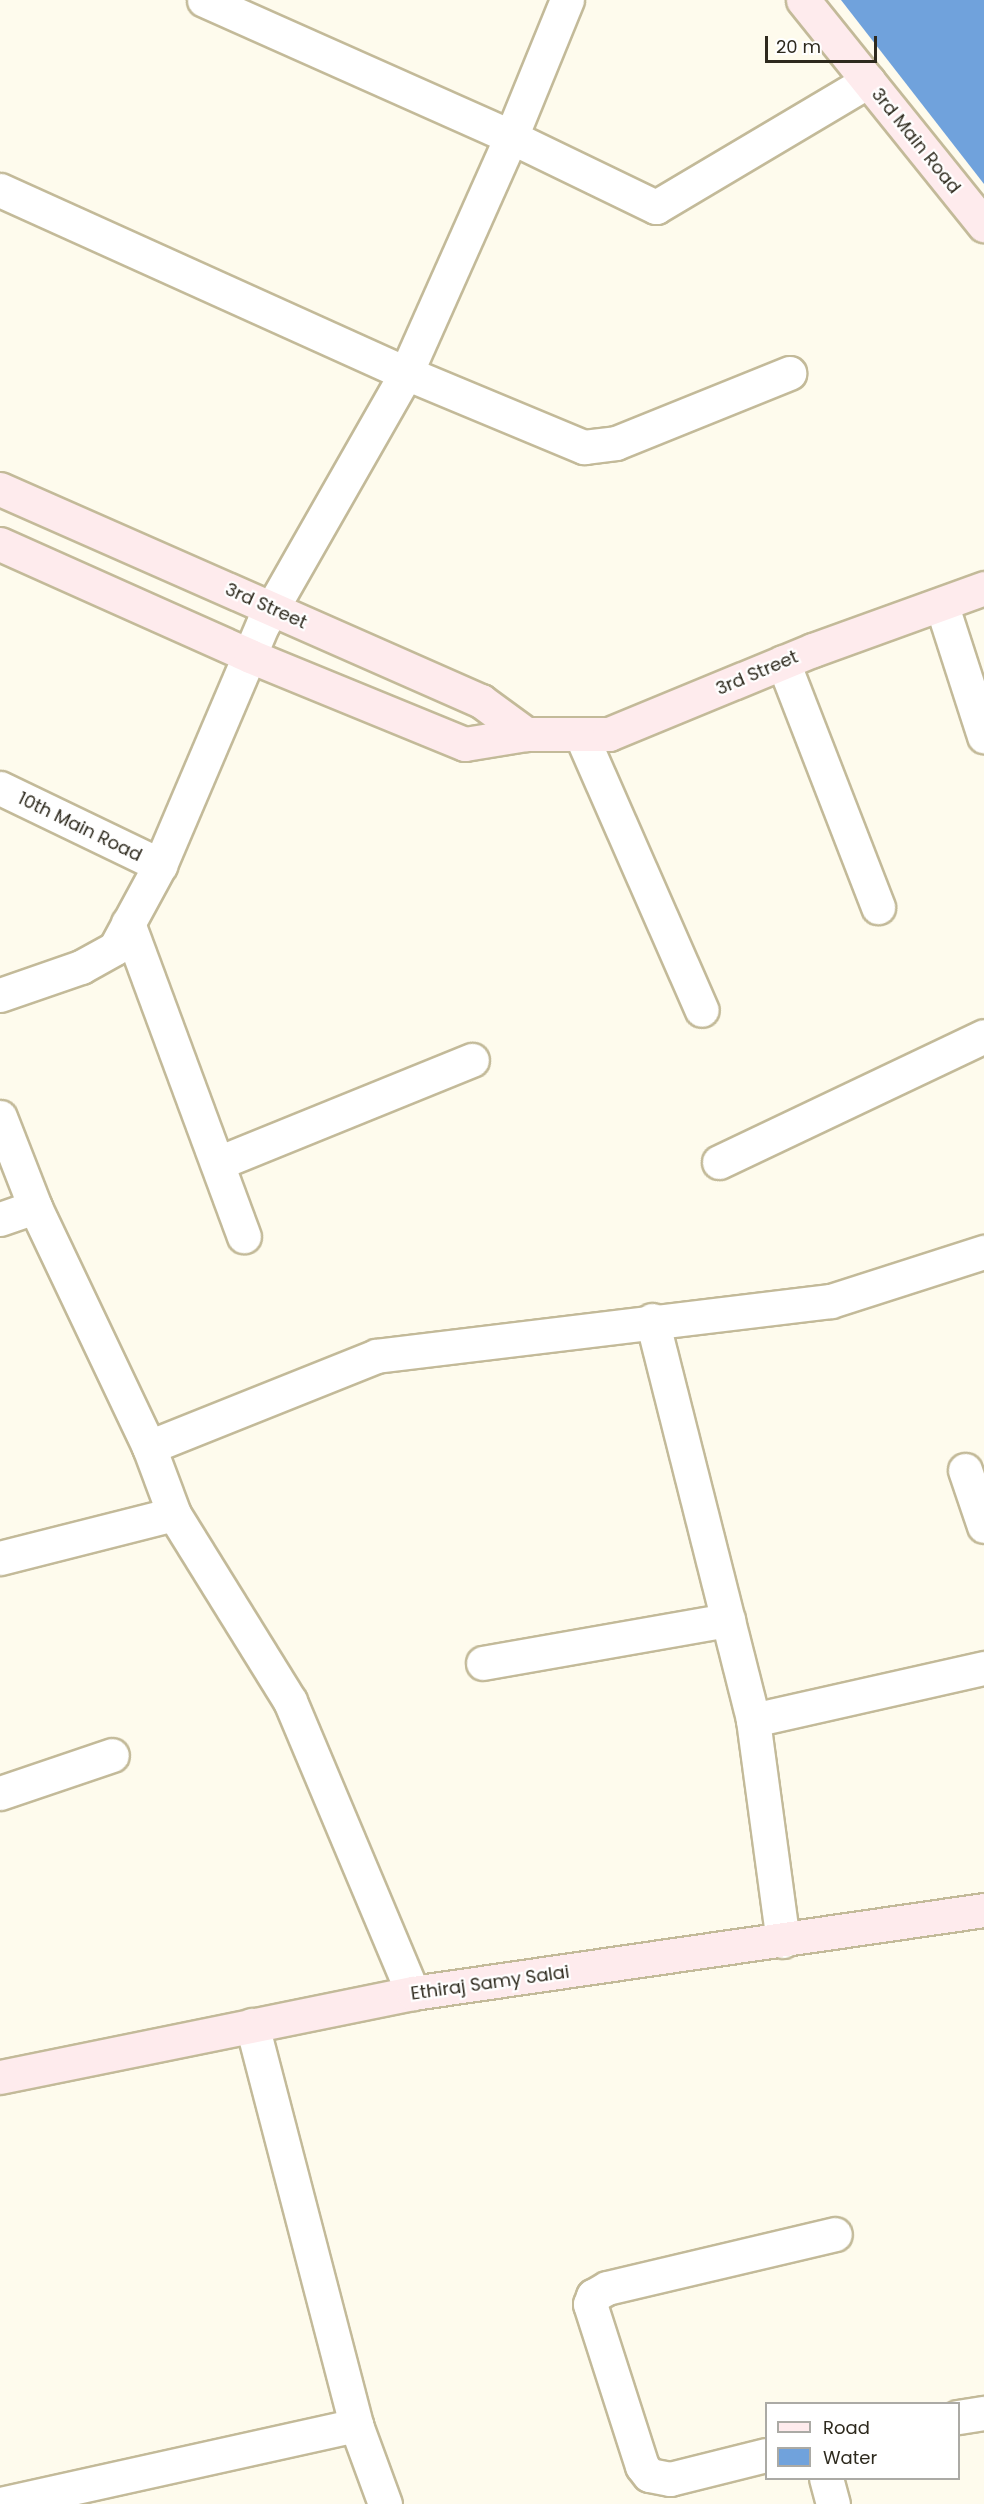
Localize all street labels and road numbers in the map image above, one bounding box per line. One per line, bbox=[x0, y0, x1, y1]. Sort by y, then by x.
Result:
street label: 3rd Main Road bbox=[867, 84, 965, 198]
street label: 3rd Street bbox=[222, 578, 310, 634]
street label: 3rd Street bbox=[713, 646, 801, 700]
street label: 10th Main Road bbox=[15, 788, 145, 866]
street label: Ethiraj Samy Salai bbox=[409, 1961, 571, 2005]

